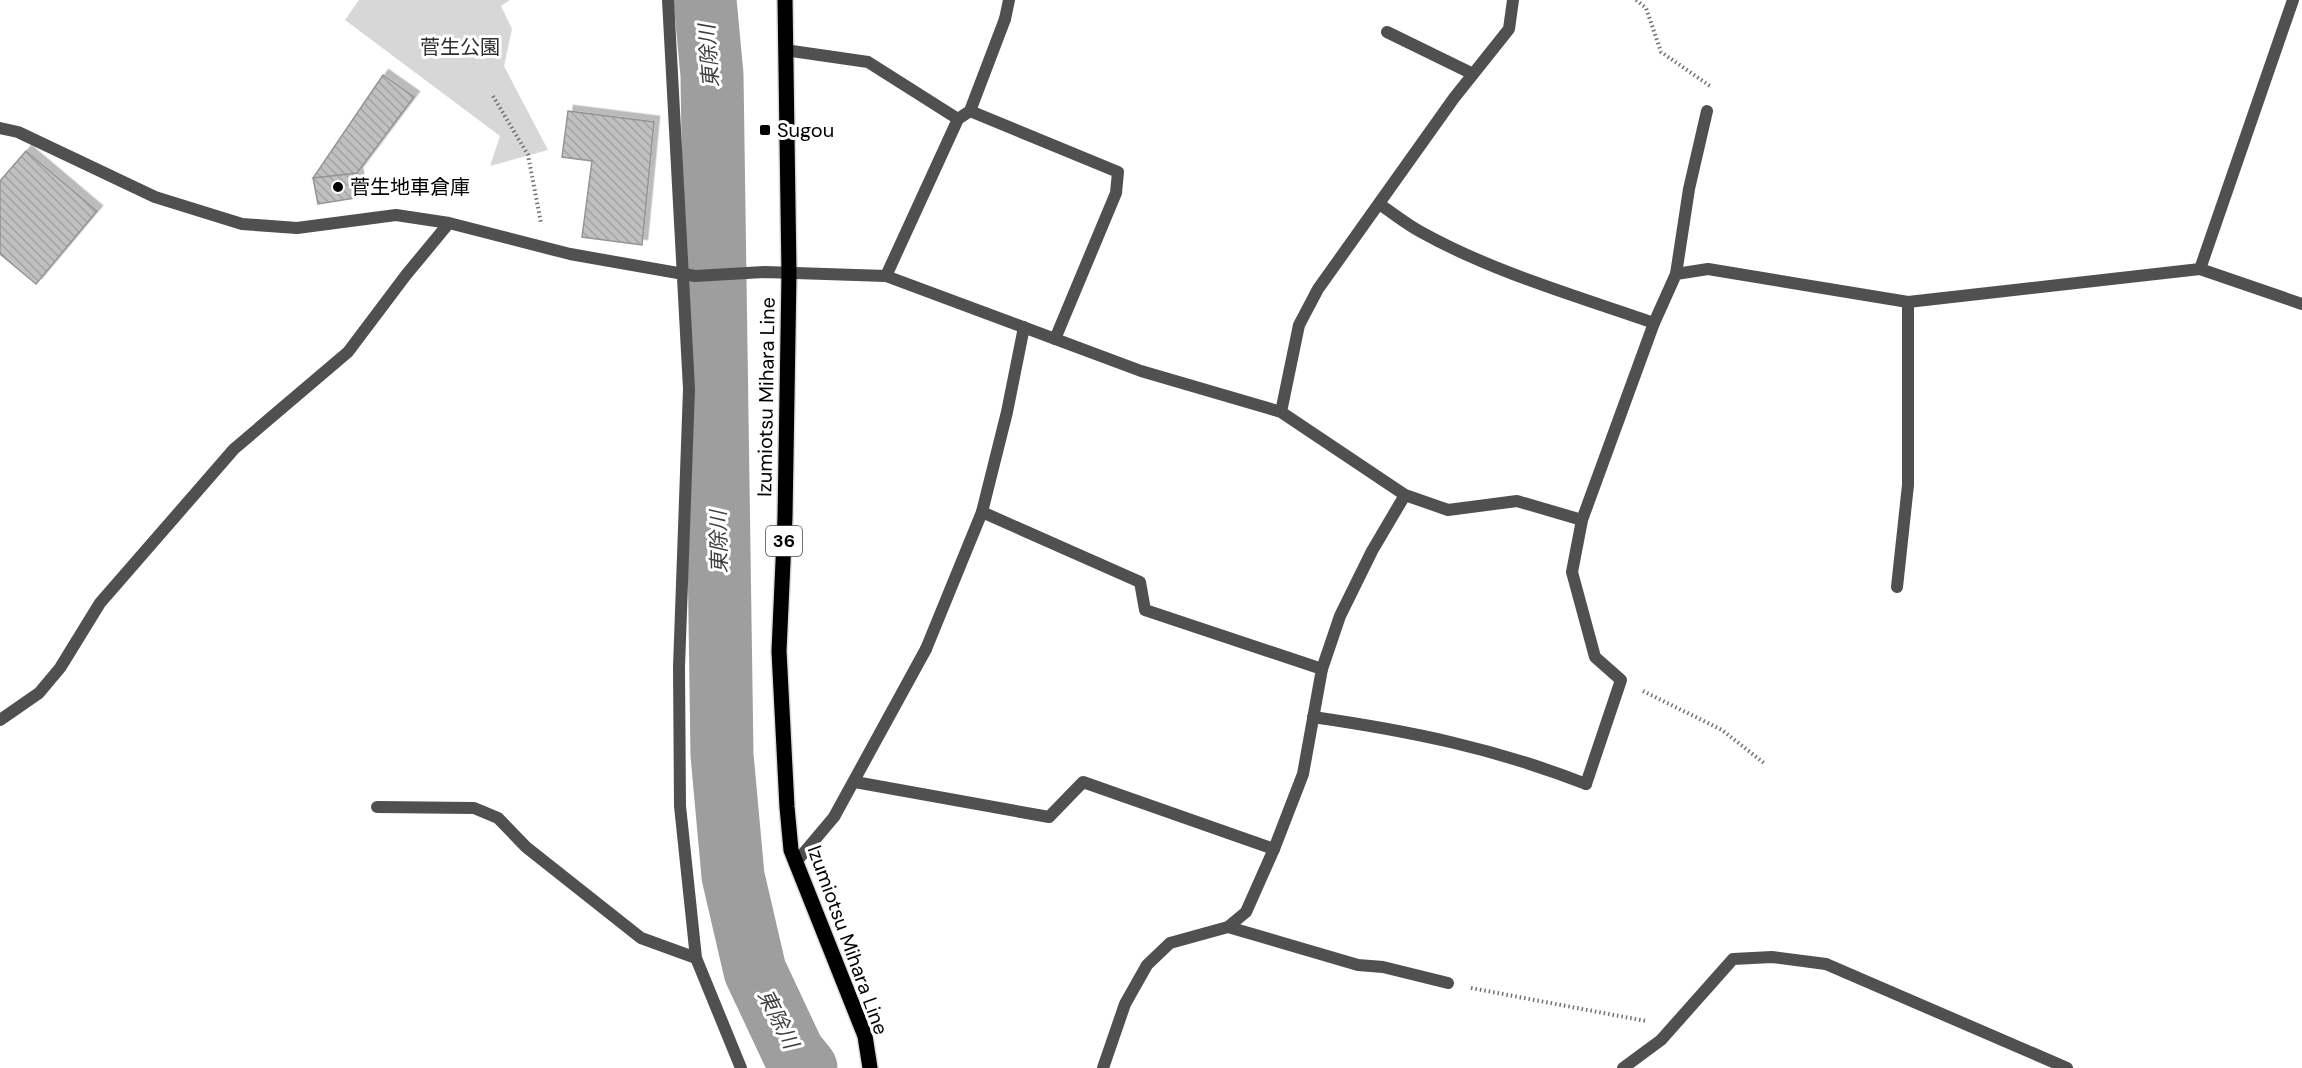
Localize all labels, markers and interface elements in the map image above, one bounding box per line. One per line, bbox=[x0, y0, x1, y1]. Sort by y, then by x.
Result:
water label: 東除川 bbox=[693, 22, 725, 88]
park label: 菅生公園 bbox=[420, 34, 500, 60]
place label: Sugou bbox=[777, 117, 834, 143]
marker: Sugou bbox=[758, 123, 772, 137]
place label: 菅生地車倉庫 bbox=[350, 174, 470, 200]
marker: 菅生地車倉庫 bbox=[331, 180, 345, 194]
street label: Izumiotsu Mihara Line bbox=[751, 297, 781, 497]
water label: 東除川 bbox=[704, 508, 734, 574]
road number: 36 bbox=[766, 526, 802, 556]
street label: Izumiotsu Mihara Line bbox=[802, 842, 894, 1038]
water label: 東除川 bbox=[751, 985, 806, 1055]

